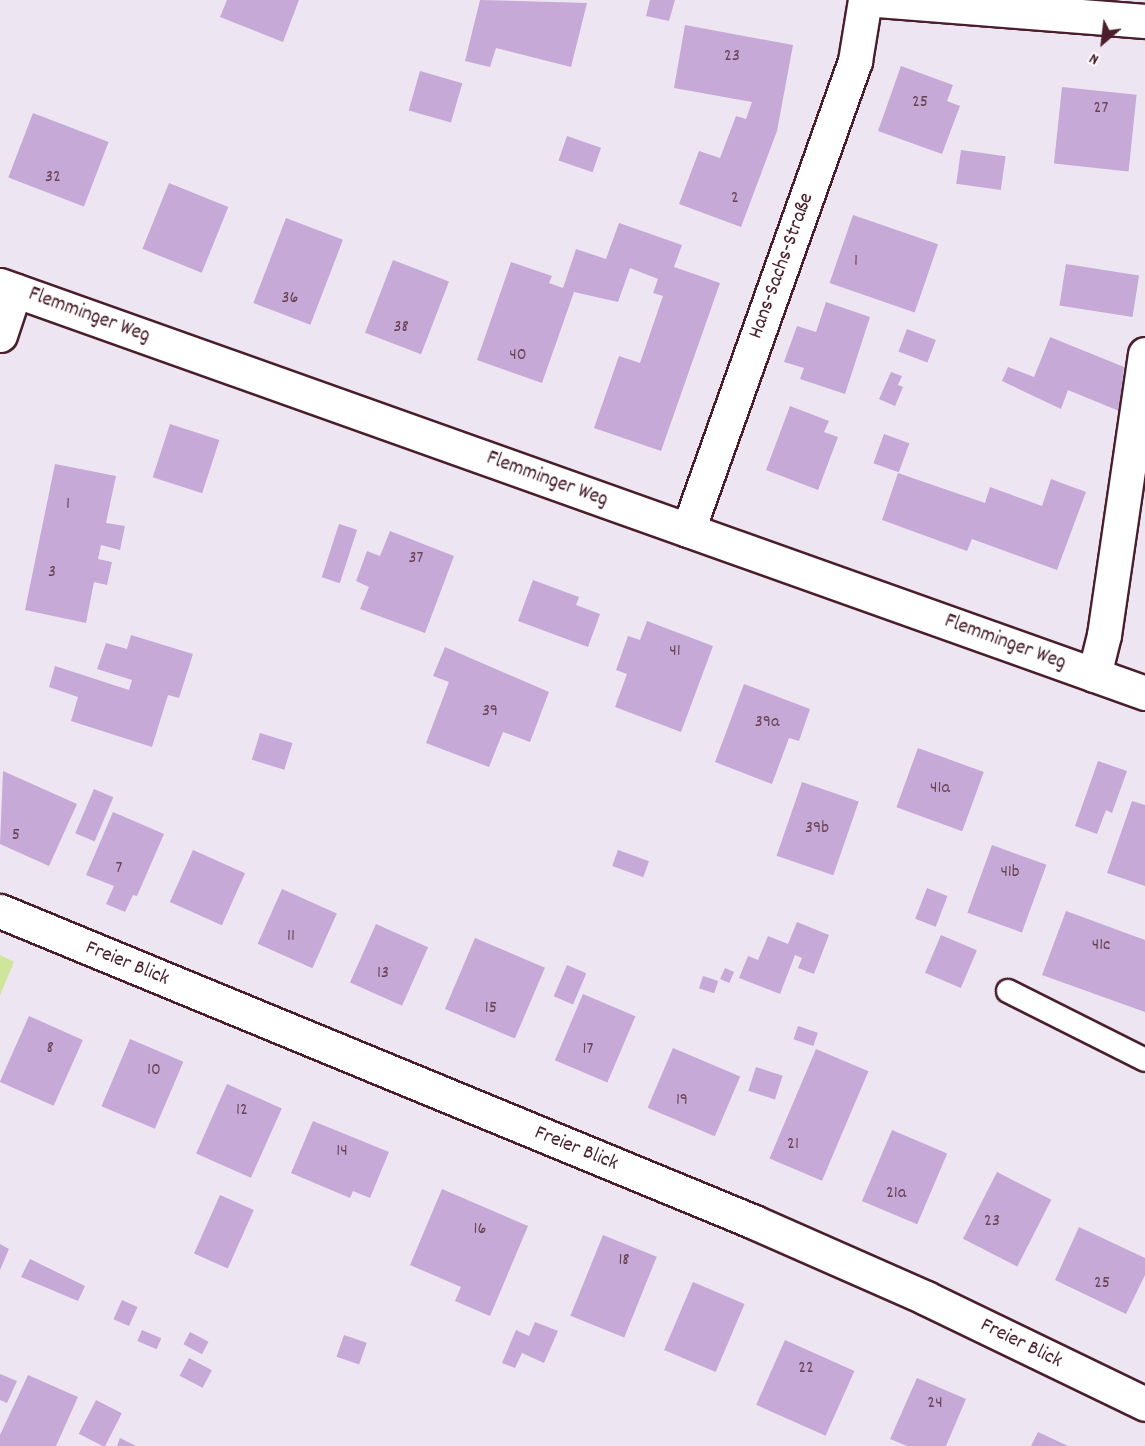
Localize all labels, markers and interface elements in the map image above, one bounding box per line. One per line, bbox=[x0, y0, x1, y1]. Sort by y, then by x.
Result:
north arrow bbox=[1073, 12, 1133, 72]
house number: 23 bbox=[724, 46, 740, 68]
text: N bbox=[1085, 46, 1103, 70]
house number: 25 bbox=[912, 92, 928, 114]
house number: 27 bbox=[1094, 98, 1108, 120]
house number: 32 bbox=[45, 167, 61, 189]
house number: 2 bbox=[731, 188, 739, 210]
street label: Hans-Sachs-Straße bbox=[744, 190, 820, 342]
house number: 1 bbox=[854, 251, 858, 273]
street label: Flemminger Weg bbox=[25, 282, 153, 350]
house number: 36 bbox=[282, 288, 298, 310]
house number: 38 bbox=[393, 317, 409, 339]
house number: 40 bbox=[509, 345, 527, 367]
street label: Flemminger Weg bbox=[483, 446, 611, 514]
house number: 1 bbox=[66, 494, 70, 516]
house number: 37 bbox=[409, 548, 423, 570]
house number: 3 bbox=[48, 562, 56, 584]
street label: Flemminger Weg bbox=[941, 609, 1069, 677]
house number: 41 bbox=[669, 641, 681, 663]
house number: 39 bbox=[482, 701, 498, 723]
house number: 39a bbox=[755, 712, 779, 734]
house number: 41a bbox=[930, 778, 950, 800]
house number: 39b bbox=[805, 818, 829, 840]
house number: 5 bbox=[12, 825, 20, 847]
house number: 7 bbox=[116, 858, 122, 880]
house number: 41b bbox=[1000, 862, 1020, 884]
house number: 11 bbox=[287, 926, 295, 948]
house number: 41c bbox=[1092, 935, 1110, 957]
street label: Freier Blick bbox=[82, 936, 172, 992]
house number: 13 bbox=[377, 963, 389, 985]
house number: 15 bbox=[485, 998, 497, 1020]
house number: 8 bbox=[46, 1038, 54, 1060]
house number: 17 bbox=[583, 1039, 593, 1061]
house number: 10 bbox=[147, 1060, 161, 1082]
house number: 19 bbox=[676, 1090, 688, 1112]
house number: 12 bbox=[236, 1100, 248, 1122]
street label: Freier Blick bbox=[531, 1121, 621, 1177]
house number: 21 bbox=[787, 1134, 799, 1156]
house number: 14 bbox=[336, 1141, 348, 1163]
house number: 21a bbox=[886, 1183, 906, 1205]
house number: 23 bbox=[984, 1211, 1000, 1233]
house number: 16 bbox=[474, 1219, 486, 1241]
house number: 18 bbox=[618, 1250, 630, 1272]
house number: 25 bbox=[1094, 1273, 1110, 1295]
street label: Freier Blick bbox=[976, 1313, 1066, 1375]
house number: 22 bbox=[798, 1358, 814, 1380]
house number: 24 bbox=[927, 1393, 943, 1415]

